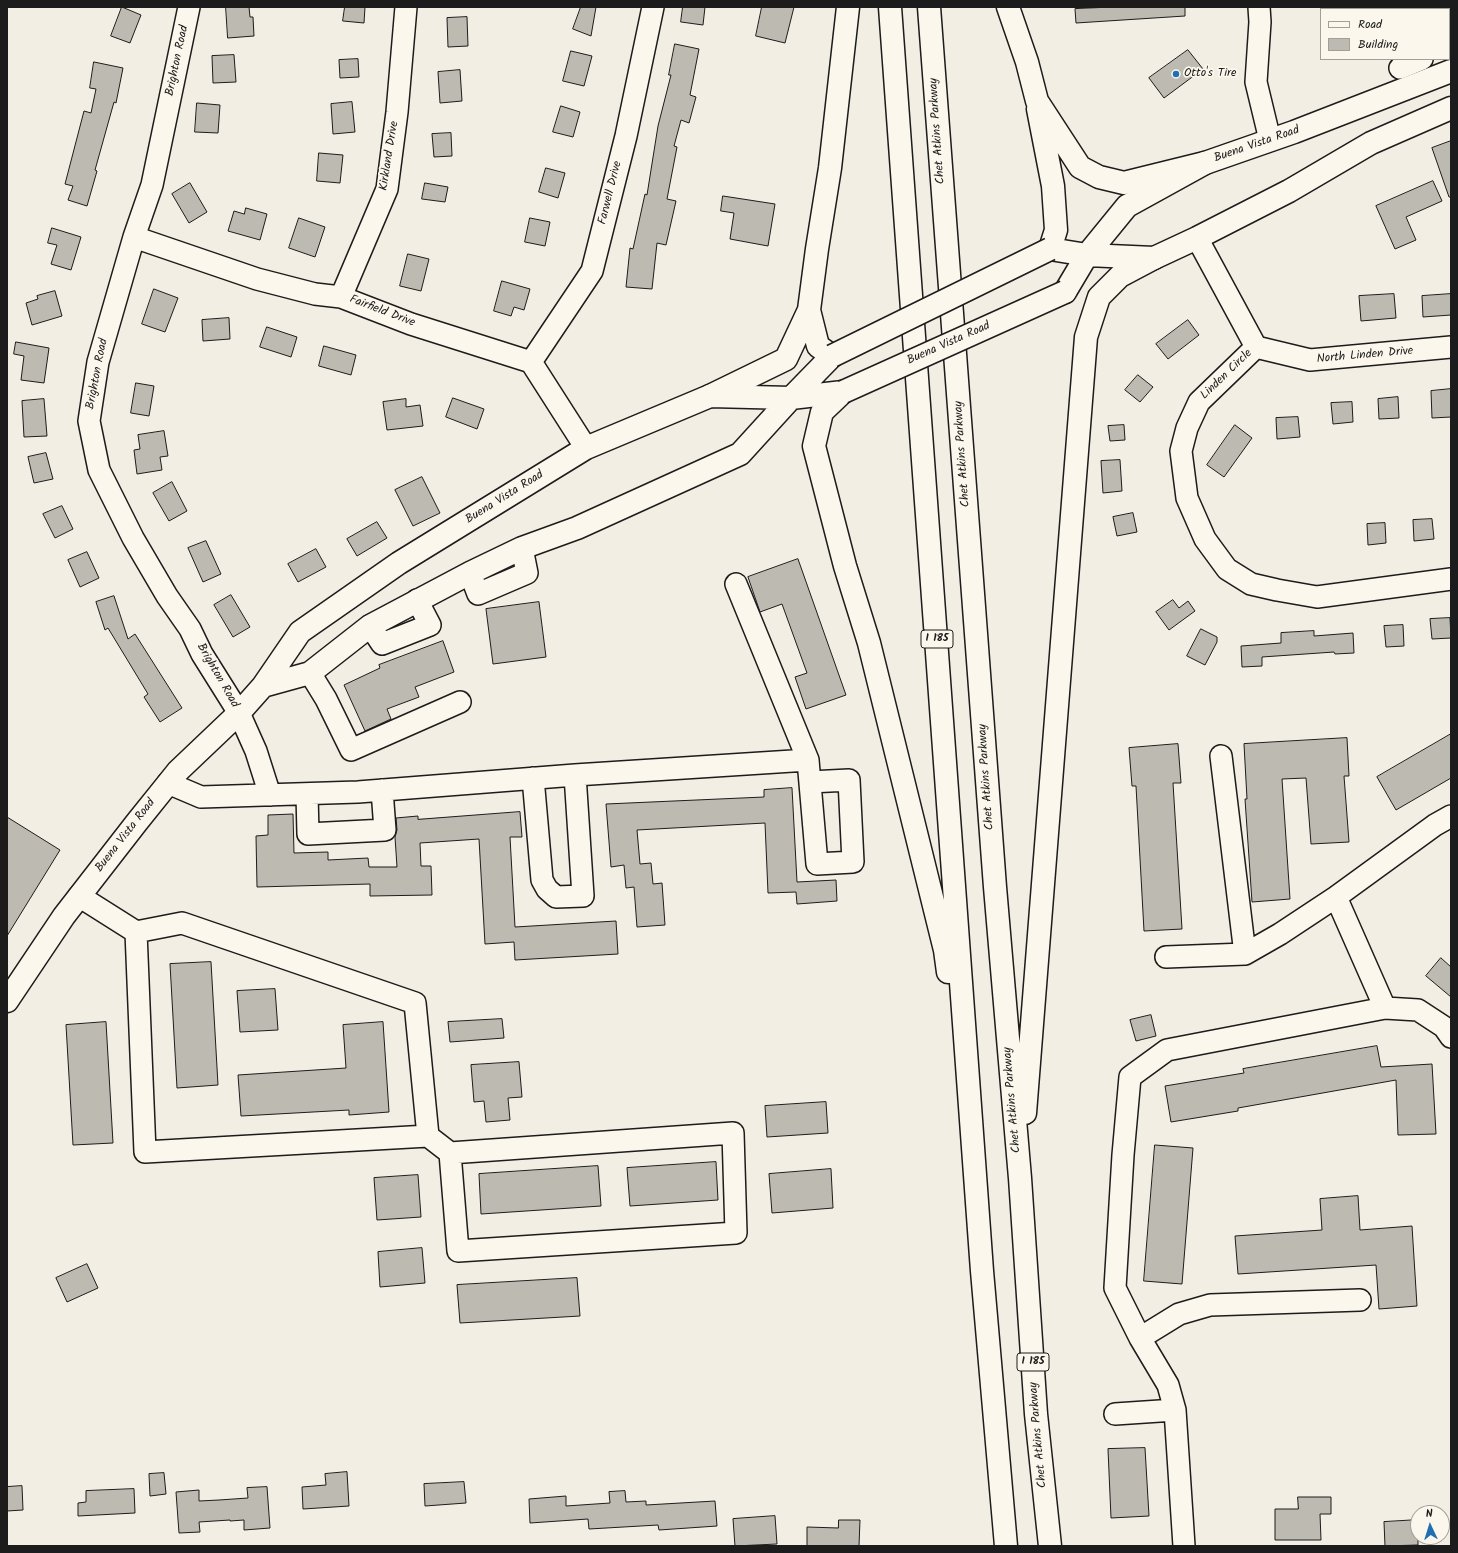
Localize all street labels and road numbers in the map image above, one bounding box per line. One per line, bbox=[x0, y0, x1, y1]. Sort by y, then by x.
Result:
street label: Brighton Road bbox=[163, 24, 193, 98]
street label: Chet Atkins Parkway bbox=[927, 77, 949, 185]
street label: Kirkland Drive bbox=[377, 120, 403, 192]
street label: Buena Vista Road bbox=[1213, 124, 1301, 166]
street label: Farwell Drive bbox=[596, 160, 626, 226]
street label: Fairfield Drive bbox=[347, 293, 417, 331]
street label: Buena Vista Road bbox=[905, 319, 993, 369]
street label: Brighton Road bbox=[84, 337, 112, 411]
street label: North Linden Drive bbox=[1316, 345, 1414, 367]
street label: Linden Circle bbox=[1198, 347, 1256, 403]
street label: Chet Atkins Parkway bbox=[952, 400, 974, 508]
street label: Buena Vista Road bbox=[463, 468, 547, 528]
road number: I 185 bbox=[921, 630, 953, 648]
street label: Brighton Road bbox=[193, 641, 241, 711]
street label: Chet Atkins Parkway bbox=[976, 723, 998, 831]
street label: Buena Vista Road bbox=[93, 796, 159, 876]
street label: Chet Atkins Parkway bbox=[1001, 1046, 1025, 1154]
road number: I 185 bbox=[1017, 1353, 1049, 1371]
street label: Chet Atkins Parkway bbox=[1027, 1381, 1051, 1489]

